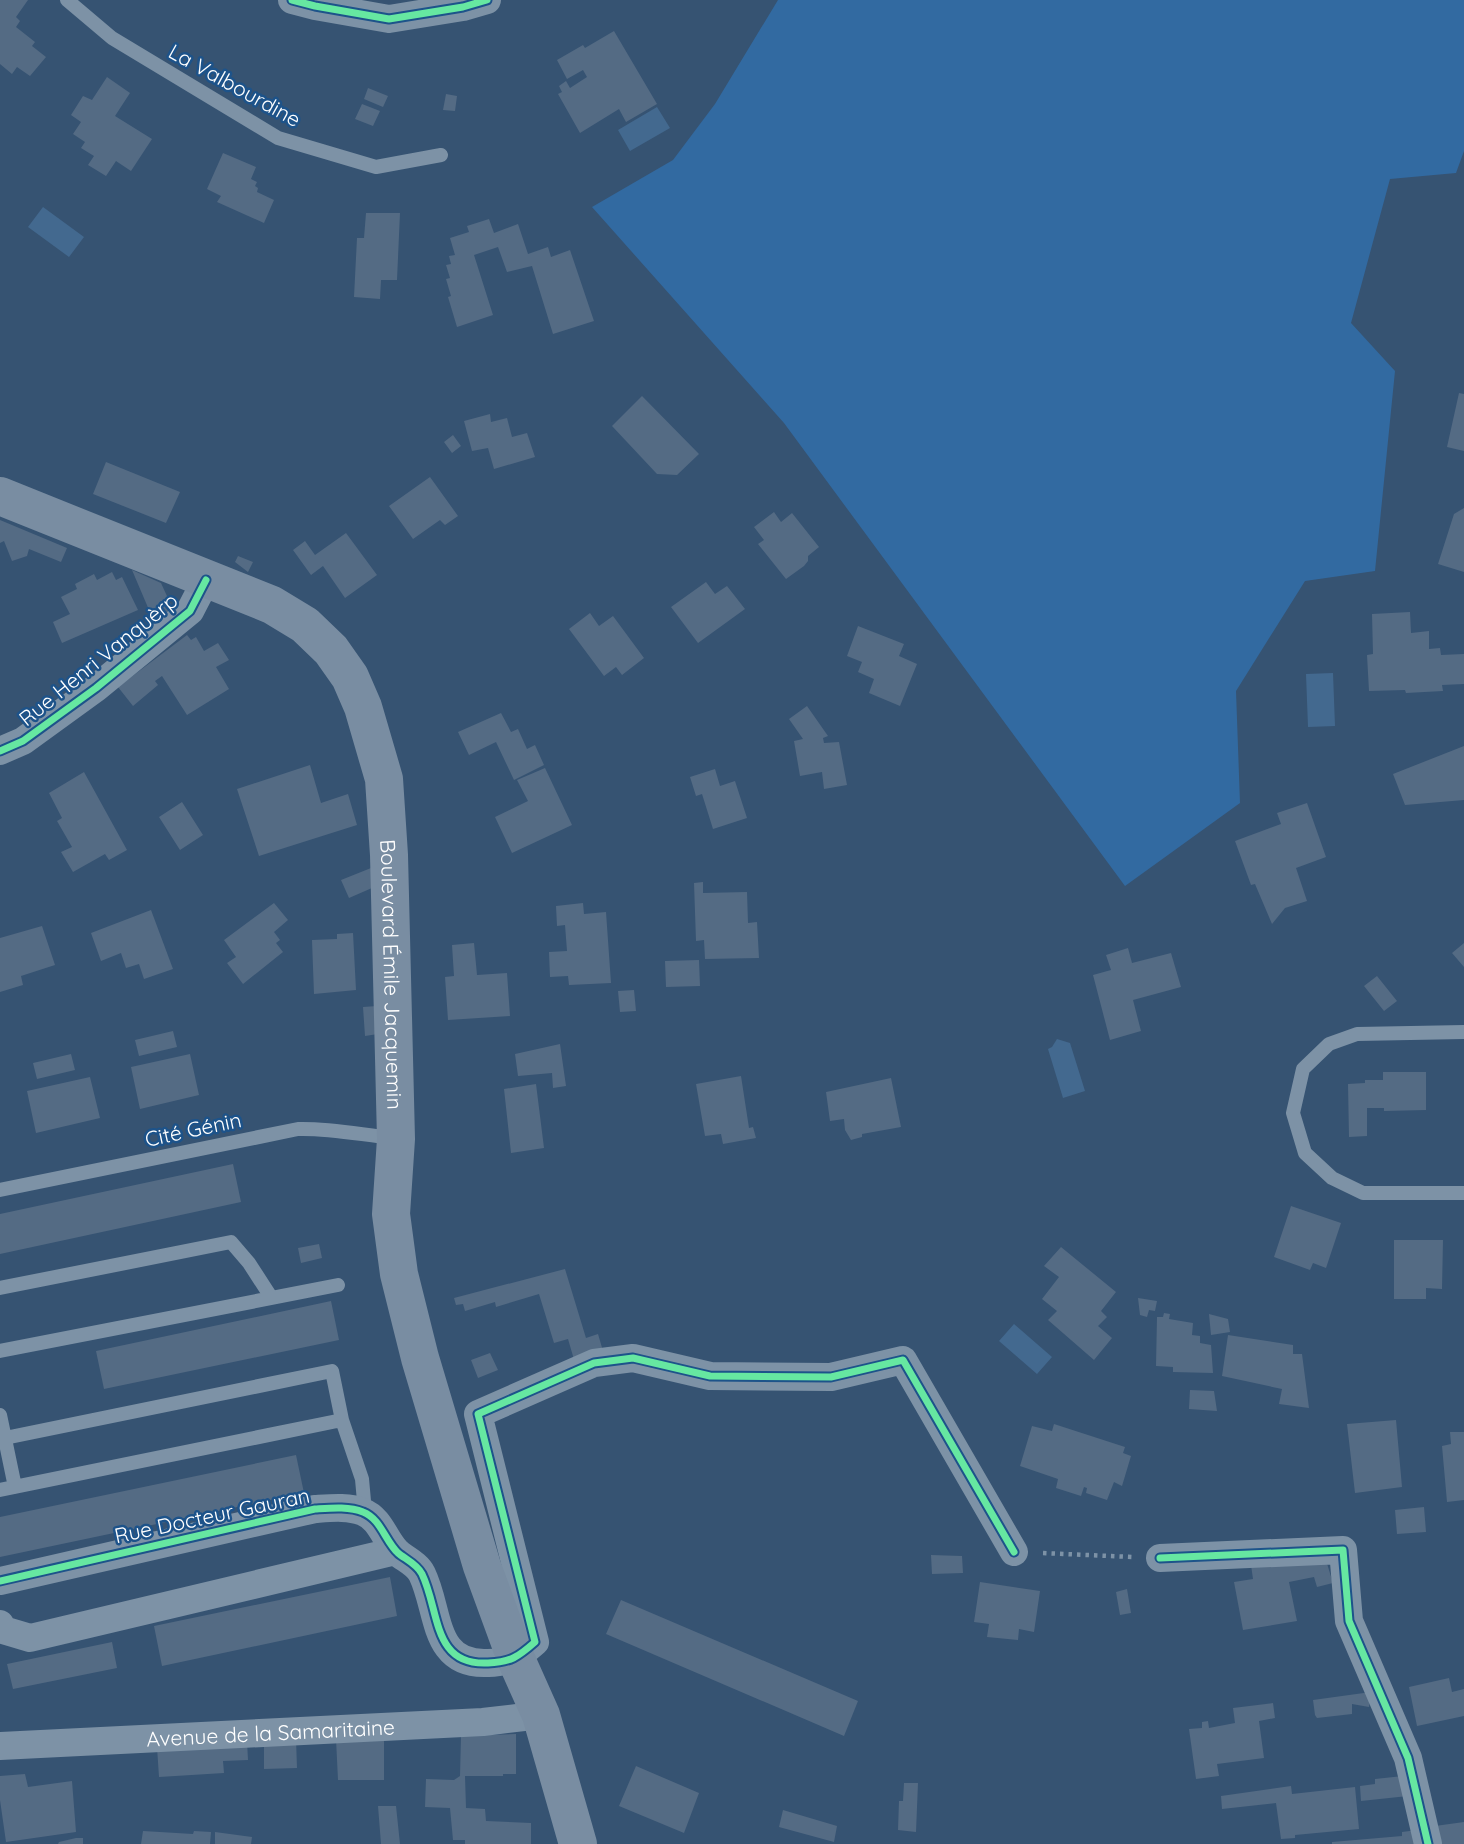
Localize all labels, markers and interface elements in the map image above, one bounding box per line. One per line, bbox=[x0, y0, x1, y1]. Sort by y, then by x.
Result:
street label: La Valbourdine bbox=[164, 38, 306, 132]
street label: Rue Henri Vanquèrp bbox=[13, 587, 183, 731]
street label: Boulevard Émile Jacquemin bbox=[375, 838, 408, 1110]
street label: Cité Génin bbox=[142, 1106, 244, 1152]
street label: Rue Docteur Gauran bbox=[112, 1482, 312, 1548]
street label: Avenue de la Samaritaine bbox=[146, 1713, 395, 1752]

